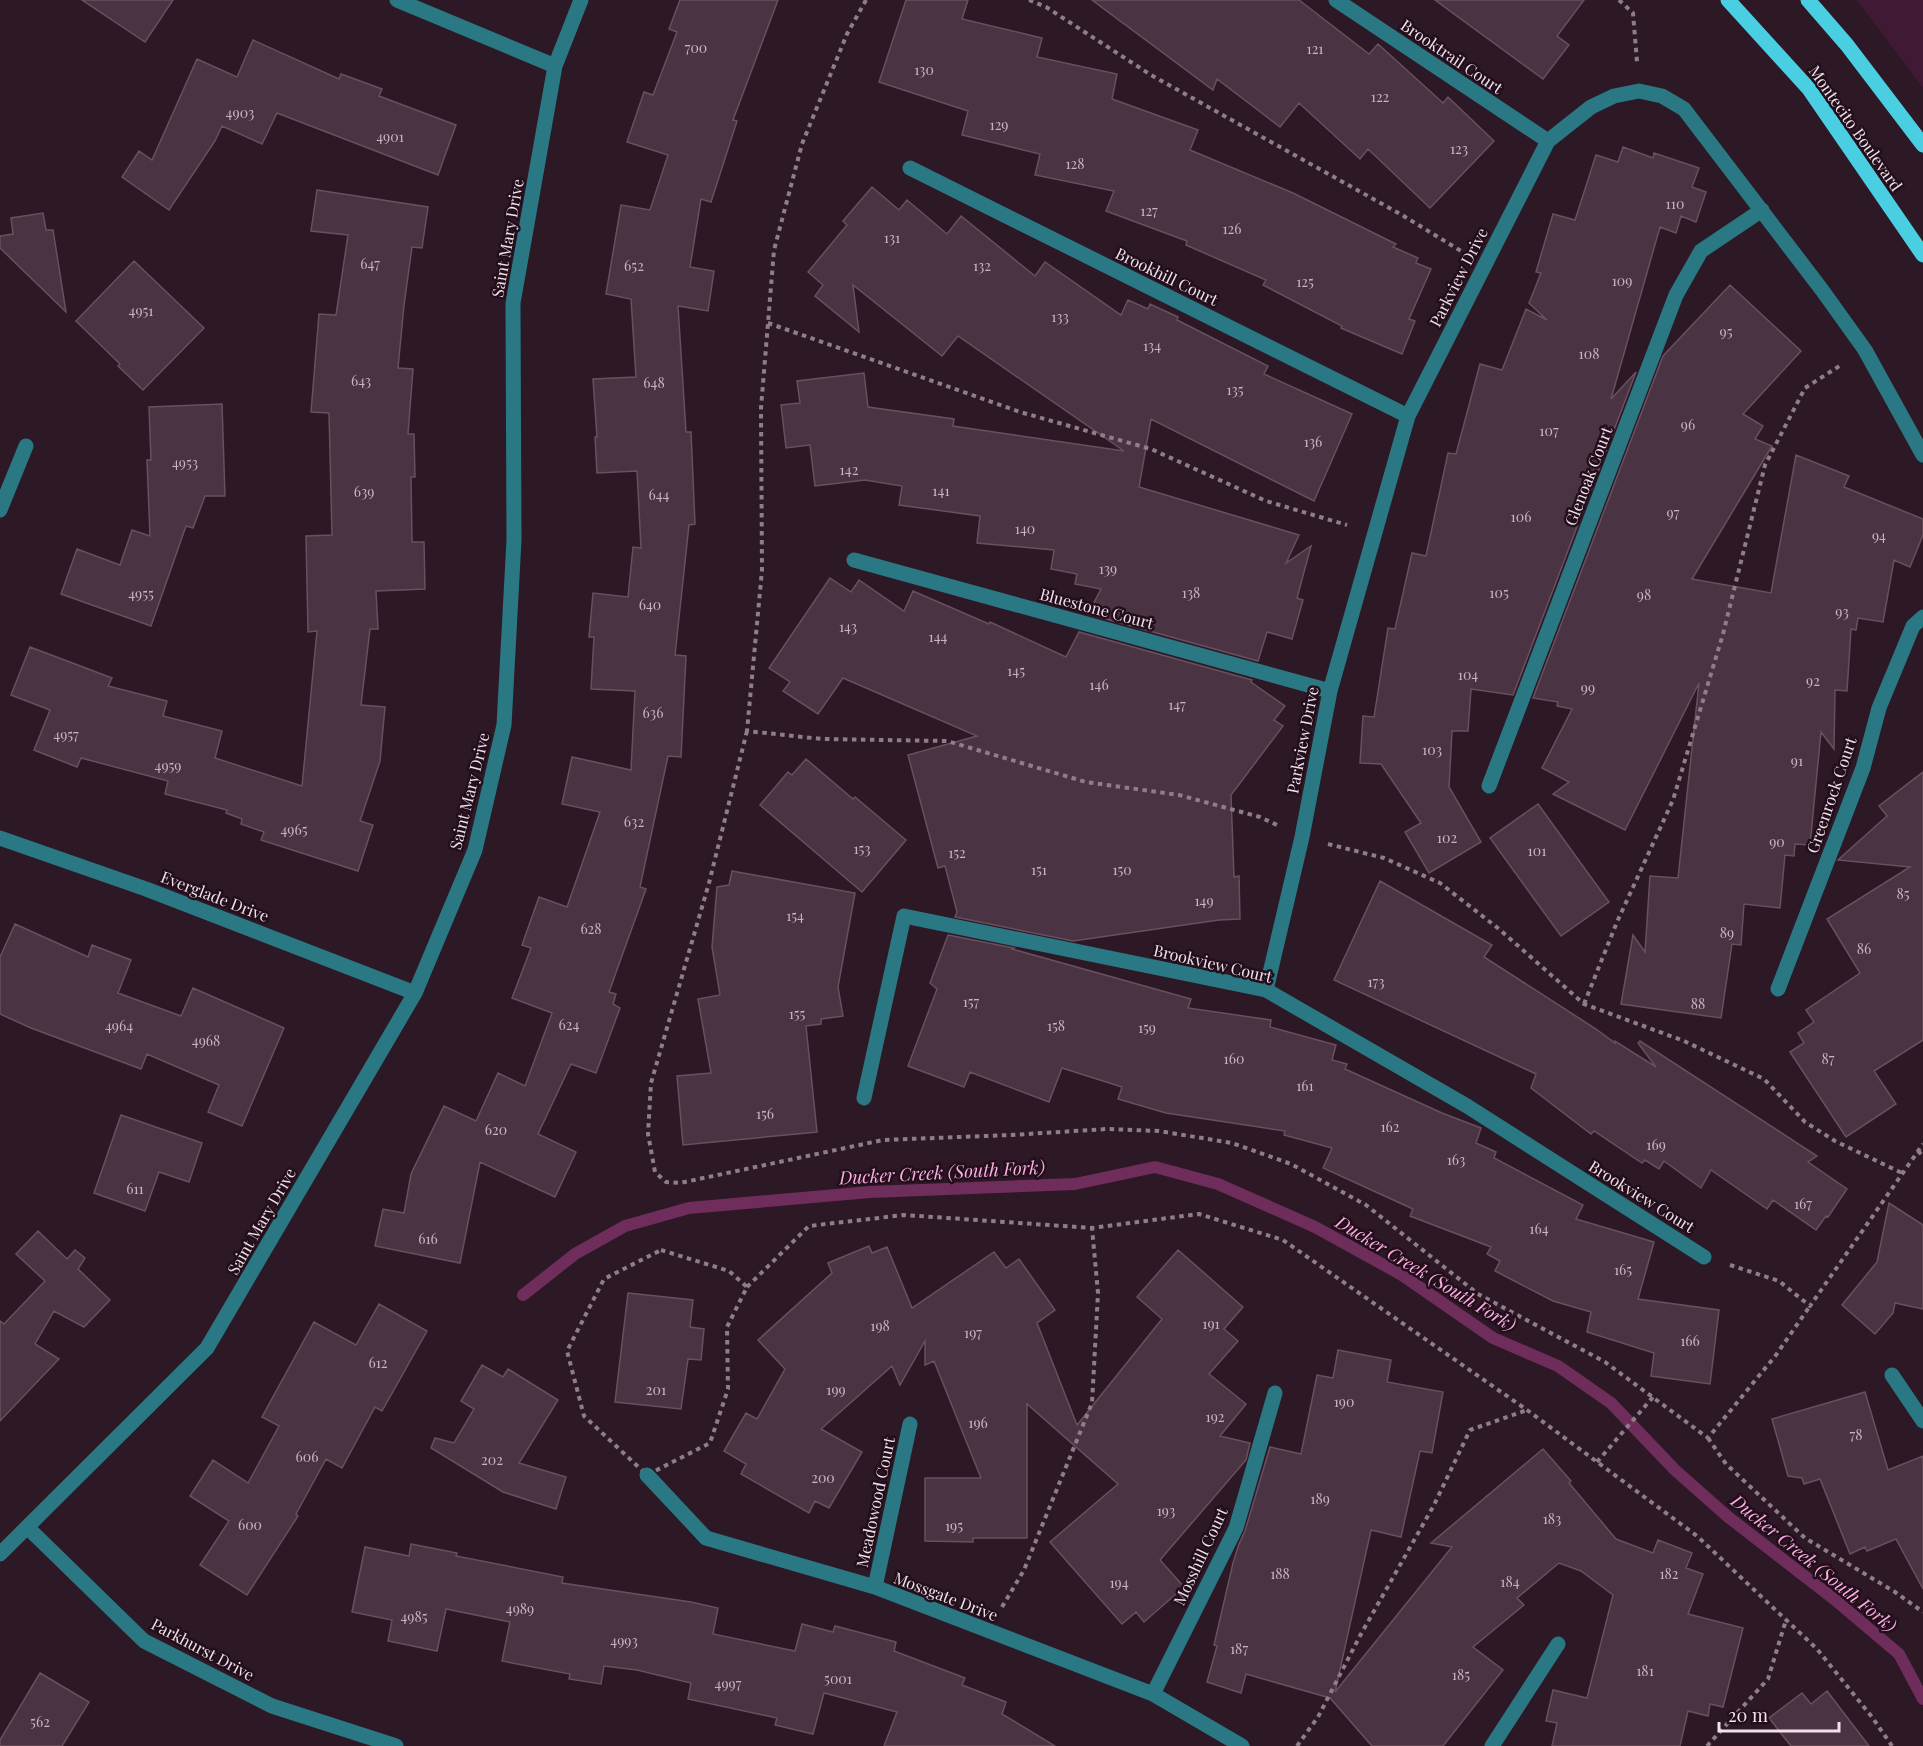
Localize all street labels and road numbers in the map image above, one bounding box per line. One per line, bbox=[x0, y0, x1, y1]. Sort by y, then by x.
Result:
street label: Brooktrail Court bbox=[1397, 14, 1507, 98]
street label: Montecito Boulevard bbox=[1805, 61, 1907, 195]
street label: Saint Mary Drive bbox=[486, 177, 528, 299]
street label: Parkview Drive bbox=[1424, 224, 1492, 330]
street label: Brookhill Court bbox=[1112, 242, 1222, 310]
street label: Glenoak Court bbox=[1559, 423, 1617, 529]
street label: Bluestone Court bbox=[1038, 583, 1156, 633]
street label: Parkview Drive bbox=[1281, 685, 1323, 795]
street label: Saint Mary Drive bbox=[444, 730, 494, 852]
street label: Greenrock Court bbox=[1801, 734, 1861, 856]
street label: Everglade Drive bbox=[158, 866, 272, 926]
street label: Brookview Court bbox=[1152, 939, 1275, 987]
street label: Brookview Court bbox=[1585, 1155, 1699, 1237]
street label: Saint Mary Drive bbox=[222, 1164, 300, 1278]
street label: Meadowood Court bbox=[851, 1435, 899, 1569]
street label: Mosshill Court bbox=[1168, 1503, 1232, 1608]
street label: Mossgate Drive bbox=[891, 1567, 1001, 1625]
street label: Parkhurst Drive bbox=[148, 1613, 258, 1685]

